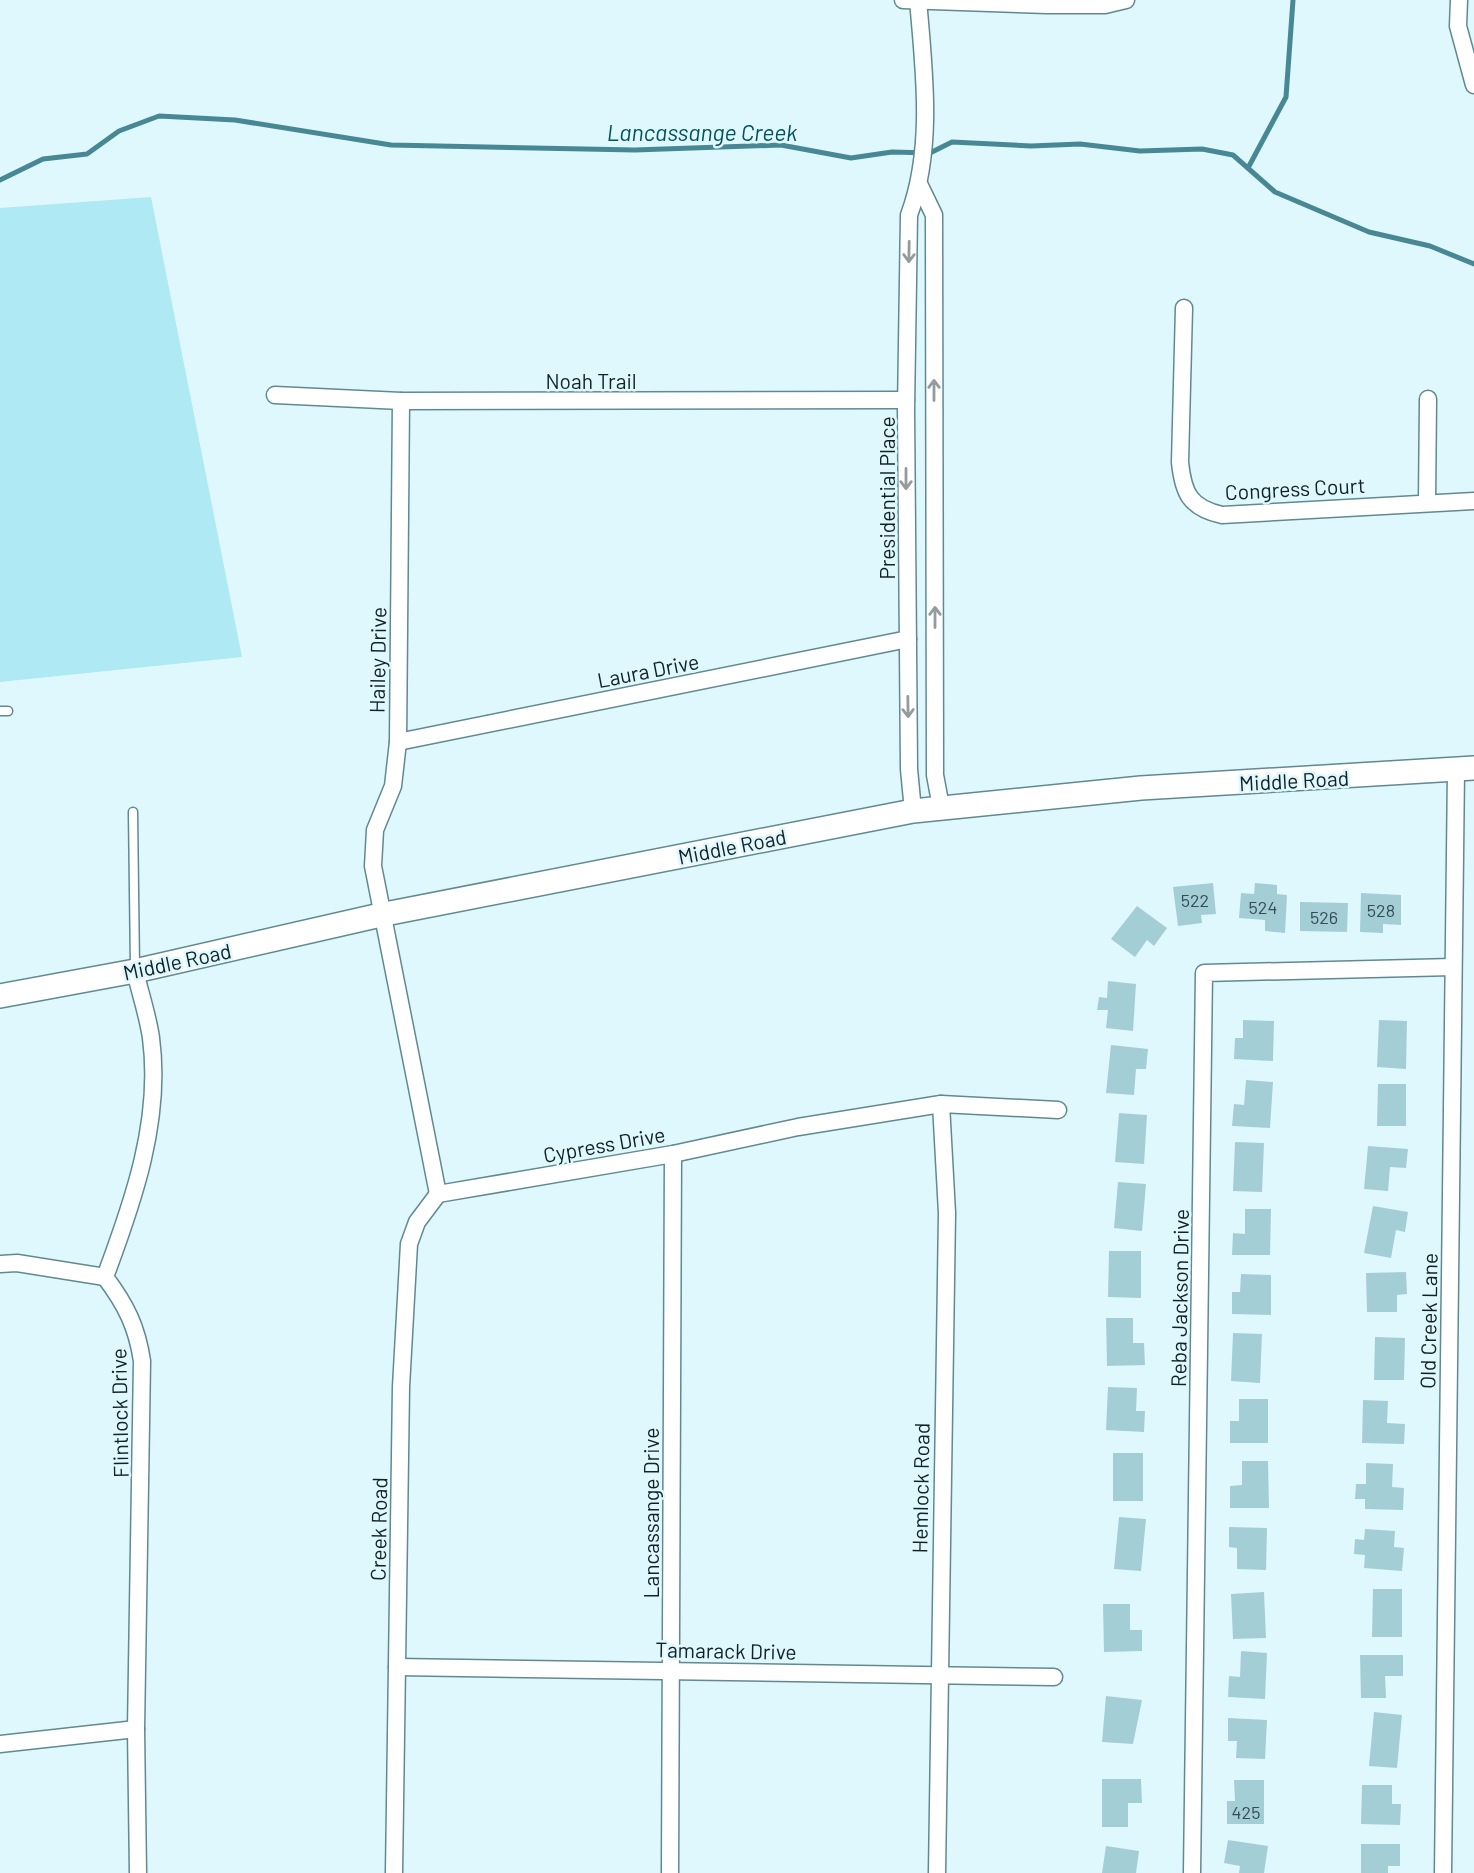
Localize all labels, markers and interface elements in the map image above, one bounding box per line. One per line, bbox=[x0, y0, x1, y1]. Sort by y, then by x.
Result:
water label: Lancassange Creek bbox=[607, 118, 797, 146]
one-way arrow bbox=[902, 240, 915, 263]
street label: Noah Trail bbox=[545, 368, 637, 393]
one-way arrow bbox=[927, 378, 941, 401]
street label: Presidential Place bbox=[874, 416, 899, 580]
one-way arrow bbox=[899, 468, 913, 491]
street label: Congress Court bbox=[1224, 472, 1366, 504]
one-way arrow bbox=[928, 606, 942, 629]
street label: Hailey Drive bbox=[364, 607, 390, 713]
street label: Laura Drive bbox=[595, 648, 701, 692]
one-way arrow bbox=[901, 695, 915, 718]
street label: Middle Road bbox=[1238, 765, 1350, 795]
street label: Middle Road bbox=[676, 823, 788, 869]
house number: 522 bbox=[1181, 889, 1209, 911]
house number: 524 bbox=[1249, 896, 1277, 918]
house number: 528 bbox=[1367, 899, 1395, 921]
house number: 526 bbox=[1310, 906, 1338, 928]
street label: Middle Road bbox=[121, 937, 233, 985]
street label: Cypress Drive bbox=[541, 1121, 667, 1167]
street label: Reba Jackson Drive bbox=[1165, 1209, 1193, 1387]
street label: Old Creek Lane bbox=[1414, 1253, 1442, 1389]
street label: Flintlock Drive bbox=[105, 1348, 133, 1478]
street label: Hemlock Road bbox=[906, 1422, 934, 1554]
street label: Lancassange Drive bbox=[638, 1428, 663, 1598]
street label: Creek Road bbox=[365, 1477, 391, 1581]
street label: Tamarack Drive bbox=[655, 1636, 797, 1664]
house number: 425 bbox=[1232, 1801, 1260, 1823]

